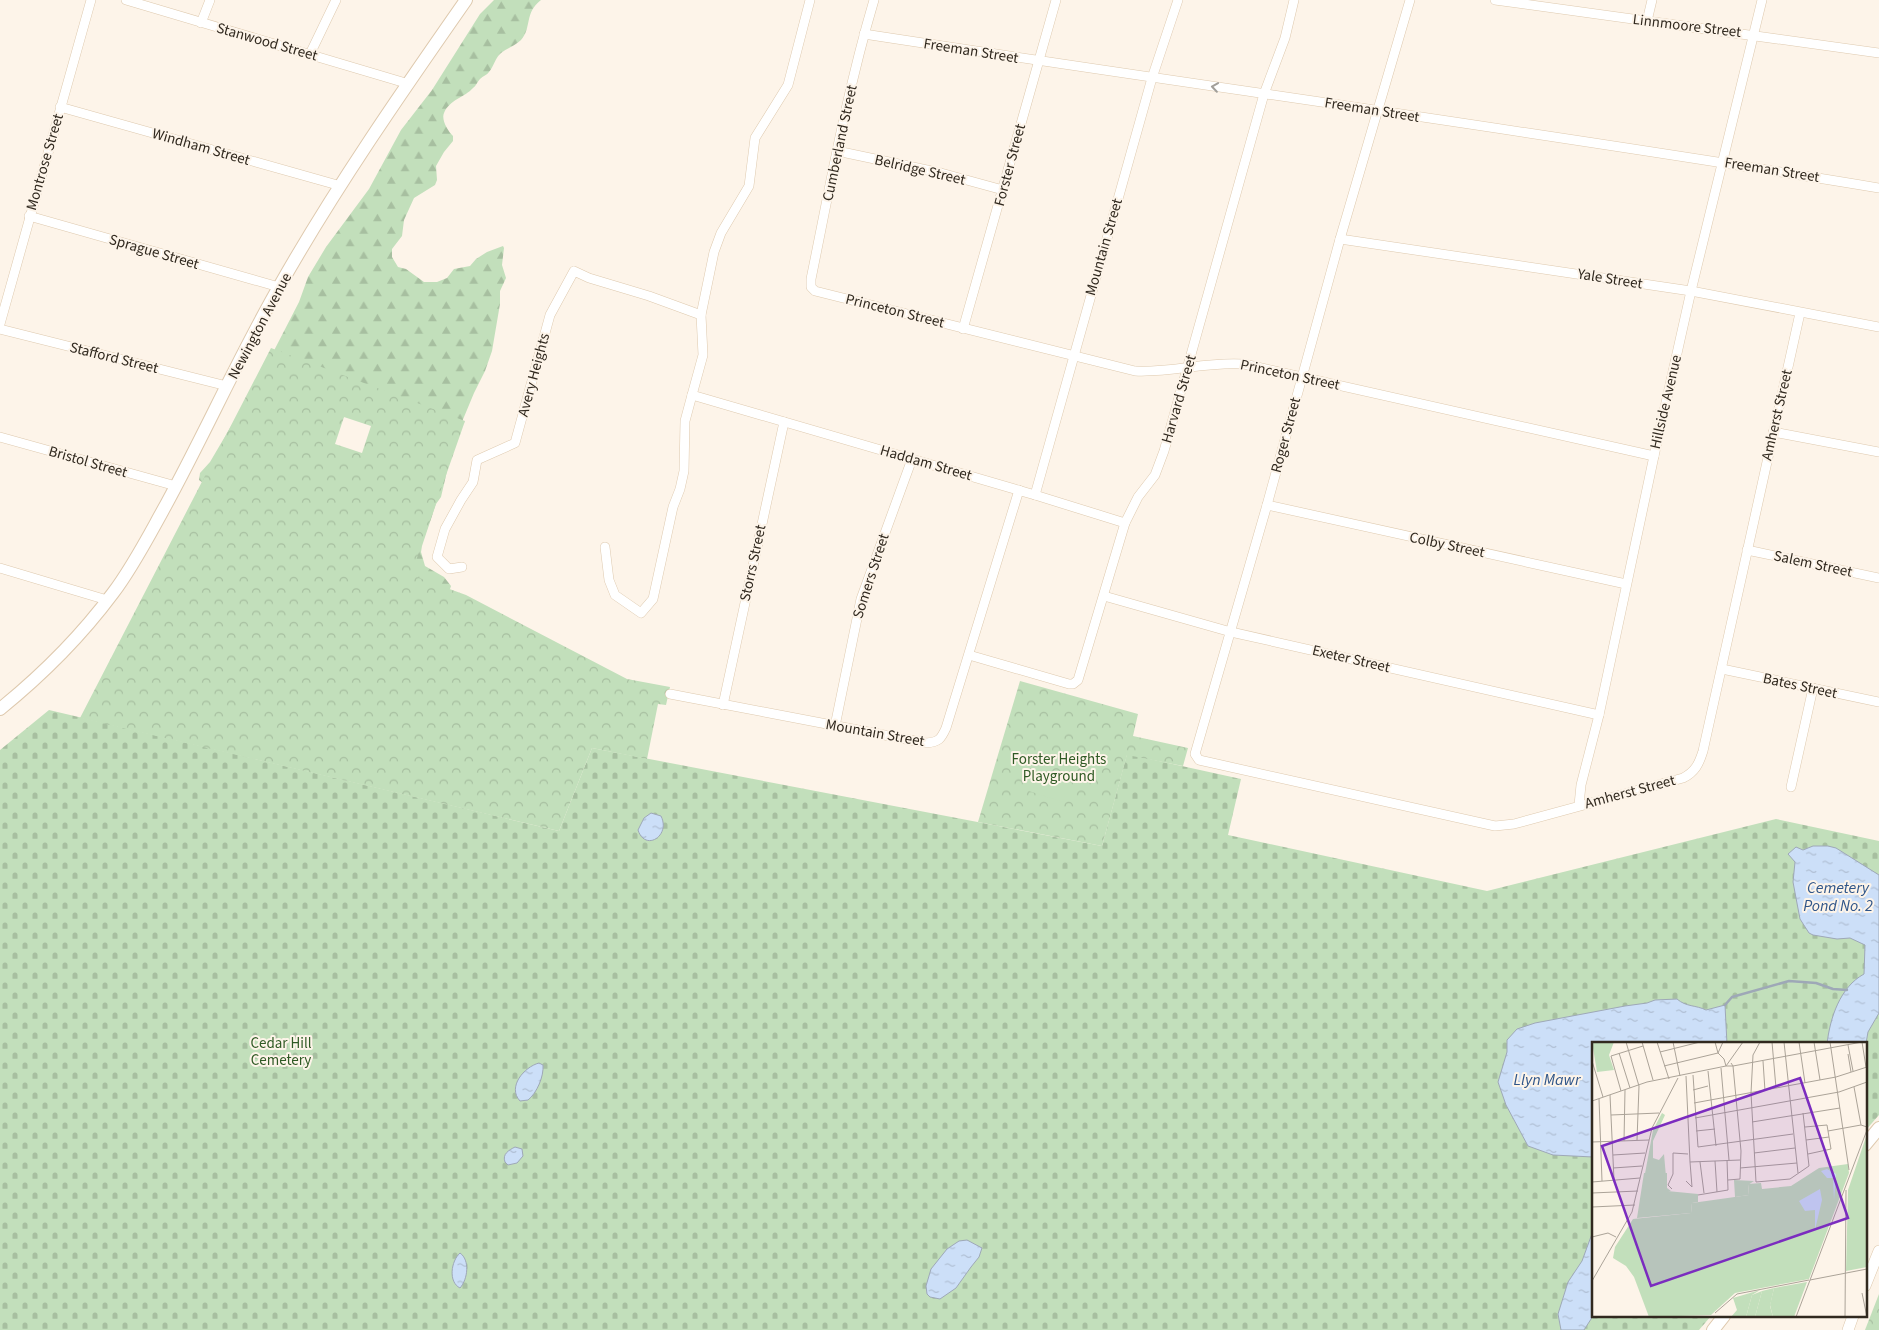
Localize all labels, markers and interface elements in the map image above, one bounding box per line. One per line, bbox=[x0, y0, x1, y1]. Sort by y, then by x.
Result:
street label: Linnmoore Street bbox=[1632, 9, 1742, 43]
street label: Stanwood Street bbox=[214, 18, 320, 66]
street label: Freeman Street bbox=[922, 33, 1020, 69]
one-way arrow bbox=[1211, 82, 1219, 93]
street label: Cumberland Street bbox=[817, 83, 863, 203]
street label: Freeman Street bbox=[1323, 92, 1421, 128]
street label: Montrose Street bbox=[21, 111, 69, 213]
street label: Forster Street bbox=[989, 121, 1031, 209]
street label: Windham Street bbox=[150, 123, 252, 171]
street label: Belridge Street bbox=[872, 149, 968, 191]
street label: Freeman Street bbox=[1723, 152, 1821, 188]
street label: Mountain Street bbox=[1080, 196, 1128, 298]
street label: Sprague Street bbox=[107, 229, 201, 275]
street label: Yale Street bbox=[1575, 263, 1644, 294]
street label: Newington Avenue bbox=[223, 269, 297, 383]
street label: Princeton Street bbox=[843, 289, 947, 333]
street label: Avery Heights bbox=[513, 331, 555, 419]
street label: Stafford Street bbox=[68, 337, 160, 379]
street label: Harvard Street bbox=[1156, 352, 1202, 446]
street label: Hillside Avenue bbox=[1645, 353, 1687, 451]
street label: Princeton Street bbox=[1238, 354, 1342, 396]
street label: Amherst Street bbox=[1756, 367, 1798, 463]
street label: Roger Street bbox=[1266, 395, 1306, 475]
street label: Haddam Street bbox=[878, 440, 974, 486]
street label: Bristol Street bbox=[46, 441, 130, 483]
street label: Storrs Street bbox=[735, 523, 771, 603]
street label: Colby Street bbox=[1407, 527, 1487, 563]
street label: Somers Street bbox=[847, 531, 895, 621]
street label: Salem Street bbox=[1772, 545, 1854, 583]
street label: Exeter Street bbox=[1310, 640, 1392, 678]
street label: Bates Street bbox=[1761, 668, 1839, 704]
street label: Mountain Street bbox=[824, 714, 926, 752]
park label: Forster Heights Playground bbox=[1012, 749, 1106, 787]
street label: Amherst Street bbox=[1582, 770, 1678, 814]
water label: Cemetery Pond No. 2 bbox=[1803, 877, 1873, 917]
park label: Cedar Hill Cemetery bbox=[250, 1033, 312, 1071]
inset map bbox=[1592, 1042, 1866, 1318]
water label: Llyn Mawr bbox=[1514, 1069, 1582, 1091]

